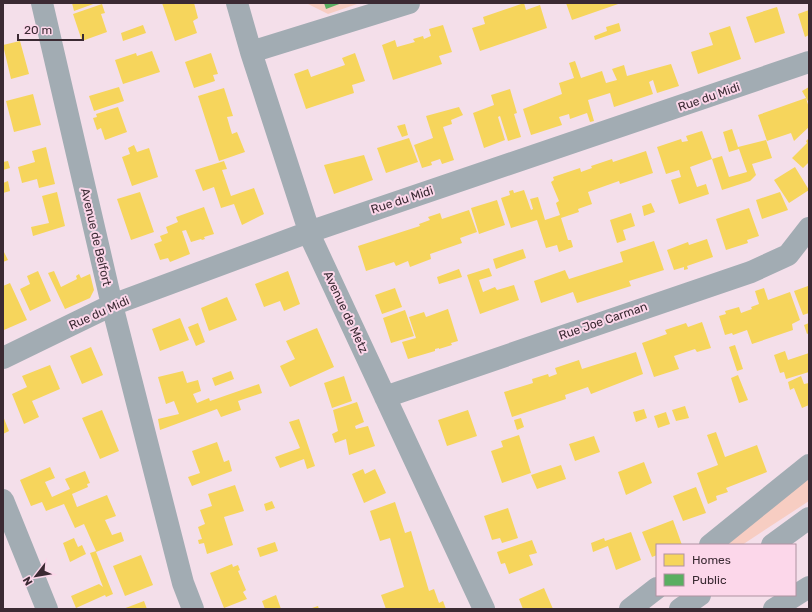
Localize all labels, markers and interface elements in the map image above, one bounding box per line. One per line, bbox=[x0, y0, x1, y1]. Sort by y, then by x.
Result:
scale bar bbox=[18, 16, 83, 42]
text: 20 m bbox=[24, 23, 52, 37]
street label: Rue du Midi bbox=[676, 80, 742, 114]
street label: Rue du Midi bbox=[369, 183, 435, 217]
street label: Avenue de Belfort bbox=[78, 187, 114, 288]
street label: Avenue de Metz bbox=[321, 269, 371, 355]
street label: Rue du Midi bbox=[67, 293, 131, 333]
street label: Rue Joe Carman bbox=[557, 299, 649, 343]
legend bbox=[656, 544, 796, 596]
text: Homes bbox=[692, 553, 731, 567]
north arrow bbox=[16, 556, 56, 596]
text: Public bbox=[692, 573, 727, 587]
text: N bbox=[20, 574, 35, 588]

